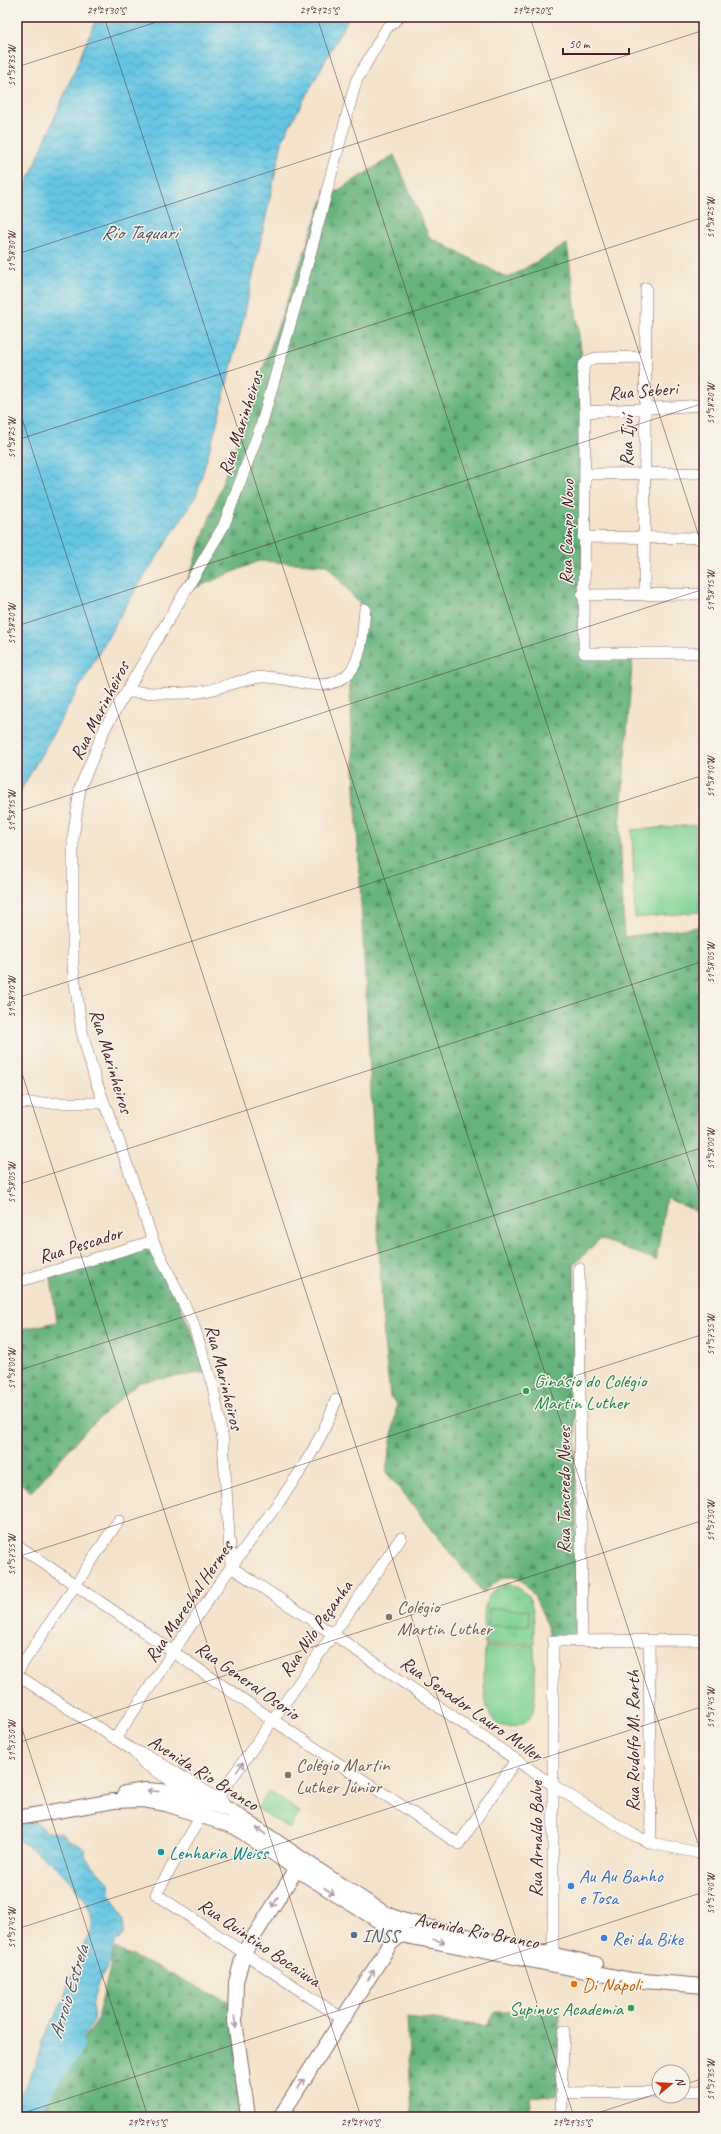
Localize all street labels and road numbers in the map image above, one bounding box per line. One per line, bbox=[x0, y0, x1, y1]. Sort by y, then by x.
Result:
street label: Rua Marinheiros bbox=[213, 367, 269, 478]
street label: Rua Seberi bbox=[608, 376, 681, 405]
street label: Rua Ijuí bbox=[615, 411, 640, 467]
street label: Rua Campo Novo bbox=[554, 478, 580, 585]
street label: Rua Marinheiros bbox=[65, 656, 136, 764]
street label: Rua Marinheiros bbox=[84, 1006, 139, 1118]
street label: Rua Pescador bbox=[36, 1220, 127, 1269]
street label: Rua Marinheiros bbox=[199, 1322, 249, 1434]
street label: Rua Tancredo Neves bbox=[552, 1425, 576, 1553]
street label: Rua Marechal Hermes bbox=[139, 1534, 240, 1667]
street label: Rua Nilo Peçanha bbox=[274, 1574, 359, 1682]
street label: Rua General Osorio bbox=[191, 1636, 306, 1727]
street label: Rua Senador Lauro Muller bbox=[396, 1651, 549, 1768]
street label: Rua Rudolfo M. Rarth bbox=[621, 1670, 645, 1812]
street label: Avenida Rio Branco bbox=[144, 1729, 264, 1817]
street label: Rua Arnaldo Balve bbox=[524, 1779, 548, 1897]
street label: Rua Quintino Bocaiuva bbox=[194, 1893, 326, 1993]
street label: Avenida Rio Branco bbox=[413, 1907, 542, 1955]

